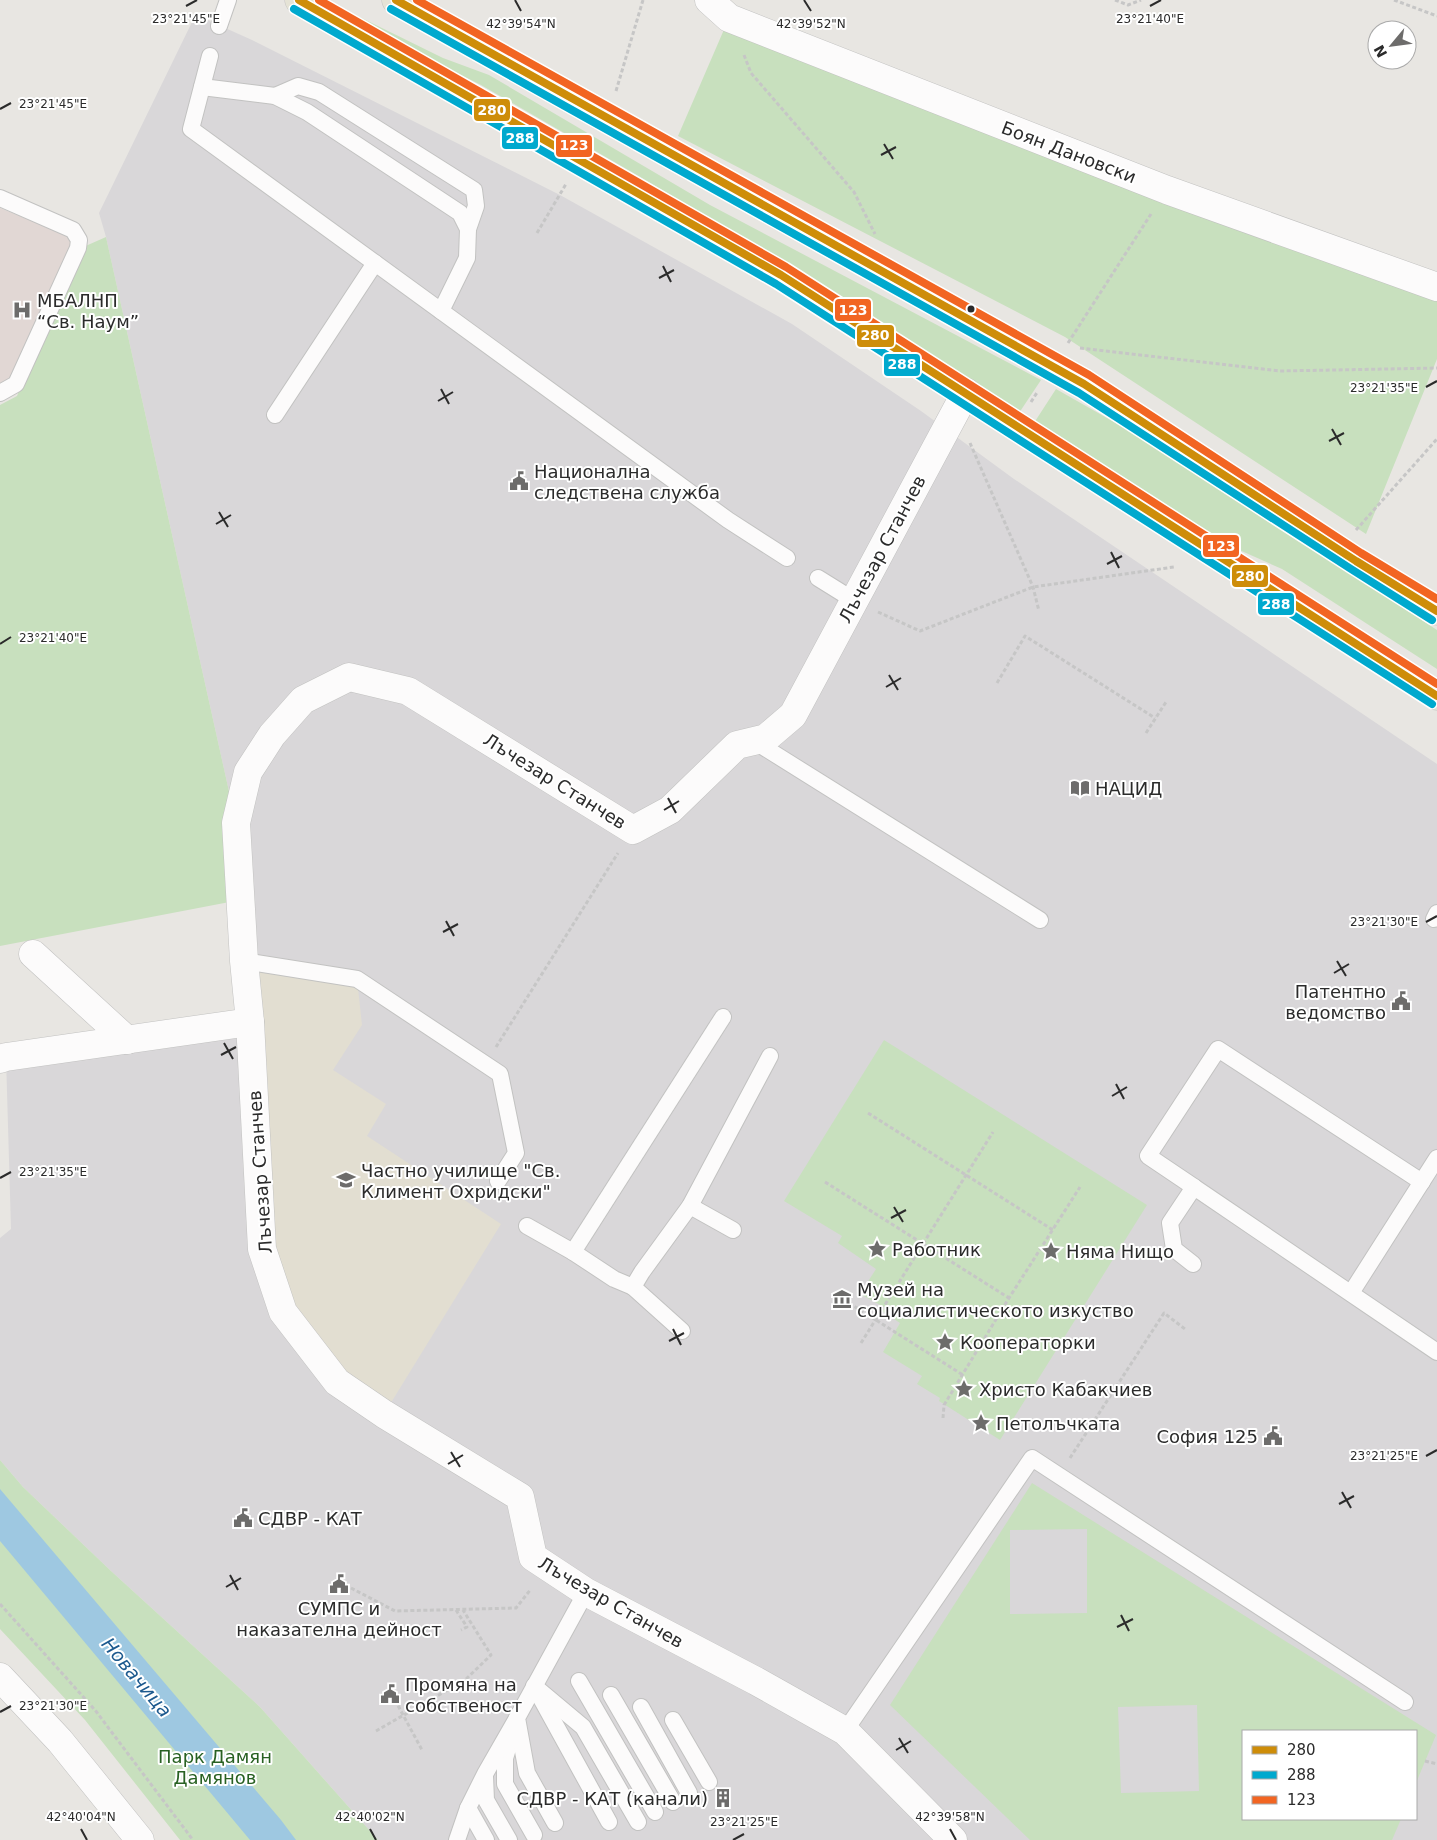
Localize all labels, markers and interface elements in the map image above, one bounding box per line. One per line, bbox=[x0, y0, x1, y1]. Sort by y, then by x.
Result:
text: 23°21'45"E bbox=[152, 12, 220, 26]
text: 23°21'40"E bbox=[1116, 12, 1184, 26]
text: 42°39'54"N bbox=[486, 17, 556, 31]
text: 42°39'52"N bbox=[776, 17, 846, 31]
north arrow bbox=[1367, 20, 1417, 70]
text: N bbox=[1371, 42, 1390, 60]
text: 23°21'45"E bbox=[19, 97, 87, 111]
line badge: 280 bbox=[473, 98, 511, 122]
text: 280 bbox=[477, 102, 507, 118]
street label: Боян Дановски bbox=[999, 117, 1139, 187]
line badge: 288 bbox=[501, 126, 539, 150]
text: 288 bbox=[505, 130, 535, 146]
line badge: 123 bbox=[555, 134, 593, 158]
text: 123 bbox=[559, 137, 589, 153]
place label: MБАЛНП “Св. Наум” bbox=[37, 290, 139, 332]
line badge: 123 bbox=[834, 298, 872, 322]
hospital icon: MБАЛНП “Св. Наум” bbox=[11, 299, 33, 321]
text: 123 bbox=[838, 302, 868, 318]
unlabelled marker bbox=[966, 304, 976, 314]
line badge: 280 bbox=[856, 324, 895, 348]
text: 280 bbox=[860, 327, 890, 343]
line badge: 288 bbox=[883, 353, 921, 377]
text: 288 bbox=[887, 356, 917, 372]
text: 23°21'35"E bbox=[1350, 381, 1418, 395]
place label: Национална следствена служба bbox=[534, 461, 720, 503]
public building icon: Национална следствена служба bbox=[508, 470, 530, 492]
street label: Лъчезар Станчев bbox=[834, 472, 930, 626]
line badge: 123 bbox=[1202, 534, 1240, 558]
text: 123 bbox=[1206, 538, 1236, 554]
line badge: 280 bbox=[1231, 564, 1269, 588]
text: 280 bbox=[1235, 568, 1265, 584]
line badge: 288 bbox=[1257, 592, 1295, 616]
text: 288 bbox=[1261, 596, 1291, 612]
text: 23°21'40"E bbox=[19, 631, 87, 645]
street label: Лъчезар Станчев bbox=[480, 729, 630, 833]
library icon: НАЦИД bbox=[1069, 777, 1091, 799]
place label: НАЦИД bbox=[1095, 778, 1162, 799]
text: 23°21'30"E bbox=[1350, 915, 1418, 929]
place label: Патентно ведомство bbox=[1285, 981, 1386, 1023]
public building icon: Патентно ведомство bbox=[1390, 990, 1412, 1012]
street label: Лъчезар Станчев bbox=[244, 1090, 276, 1254]
place label: Частно училище "Св. Климент Охридски" bbox=[361, 1160, 560, 1202]
text: 23°21'35"E bbox=[19, 1165, 87, 1179]
school or university icon: Частно училище "Св. Климент Охридски" bbox=[335, 1169, 357, 1191]
place icon: Работник bbox=[866, 1238, 888, 1260]
place label: Работник bbox=[892, 1239, 981, 1260]
place icon: Няма Нищо bbox=[1040, 1240, 1062, 1262]
place label: Няма Нищо bbox=[1066, 1241, 1174, 1262]
place label: Музей на социалистическото изкуство bbox=[857, 1279, 1134, 1321]
museum icon: Музей на социалистическото изкуство bbox=[831, 1288, 853, 1310]
place icon: Кооператорки bbox=[934, 1331, 956, 1353]
place label: Кооператорки bbox=[960, 1332, 1096, 1353]
place icon: Христо Кабакчиев bbox=[953, 1378, 975, 1400]
place label: Христо Кабакчиев bbox=[979, 1379, 1152, 1400]
place icon: Петолъчката bbox=[970, 1412, 992, 1434]
place label: Петолъчката bbox=[996, 1413, 1120, 1434]
public building icon: София 125 bbox=[1262, 1425, 1284, 1447]
place label: София 125 bbox=[1156, 1426, 1258, 1447]
text: 23°21'25"E bbox=[1350, 1449, 1418, 1463]
public building icon: СДВР - КАТ bbox=[232, 1507, 254, 1529]
place label: СДВР - КАТ bbox=[258, 1508, 363, 1529]
street label: Лъчезар Станчев bbox=[535, 1552, 687, 1652]
public building icon: СУМПС и наказателна дейност bbox=[328, 1573, 350, 1595]
place label: СУМПС и наказателна дейност bbox=[236, 1598, 442, 1640]
water label: Новачица bbox=[97, 1633, 177, 1721]
place label: Промяна на собственост bbox=[405, 1674, 522, 1716]
public building icon: Промяна на собственост bbox=[379, 1683, 401, 1705]
text: 23°21'30"E bbox=[19, 1699, 87, 1713]
legend bbox=[1242, 1730, 1417, 1820]
text: 280 bbox=[1287, 1741, 1316, 1759]
park label: Парк Дамян Дамянов bbox=[158, 1746, 272, 1788]
text: 288 bbox=[1287, 1766, 1316, 1784]
building icon: СДВР - КАТ (канали) bbox=[712, 1787, 734, 1809]
place label: СДВР - КАТ (канали) bbox=[516, 1788, 708, 1809]
text: 123 bbox=[1287, 1791, 1316, 1809]
text: 42°40'04"N bbox=[46, 1810, 116, 1824]
text: 42°40'02"N bbox=[335, 1810, 405, 1824]
text: 42°39'58"N bbox=[915, 1810, 985, 1824]
text: 23°21'25"E bbox=[710, 1815, 778, 1829]

